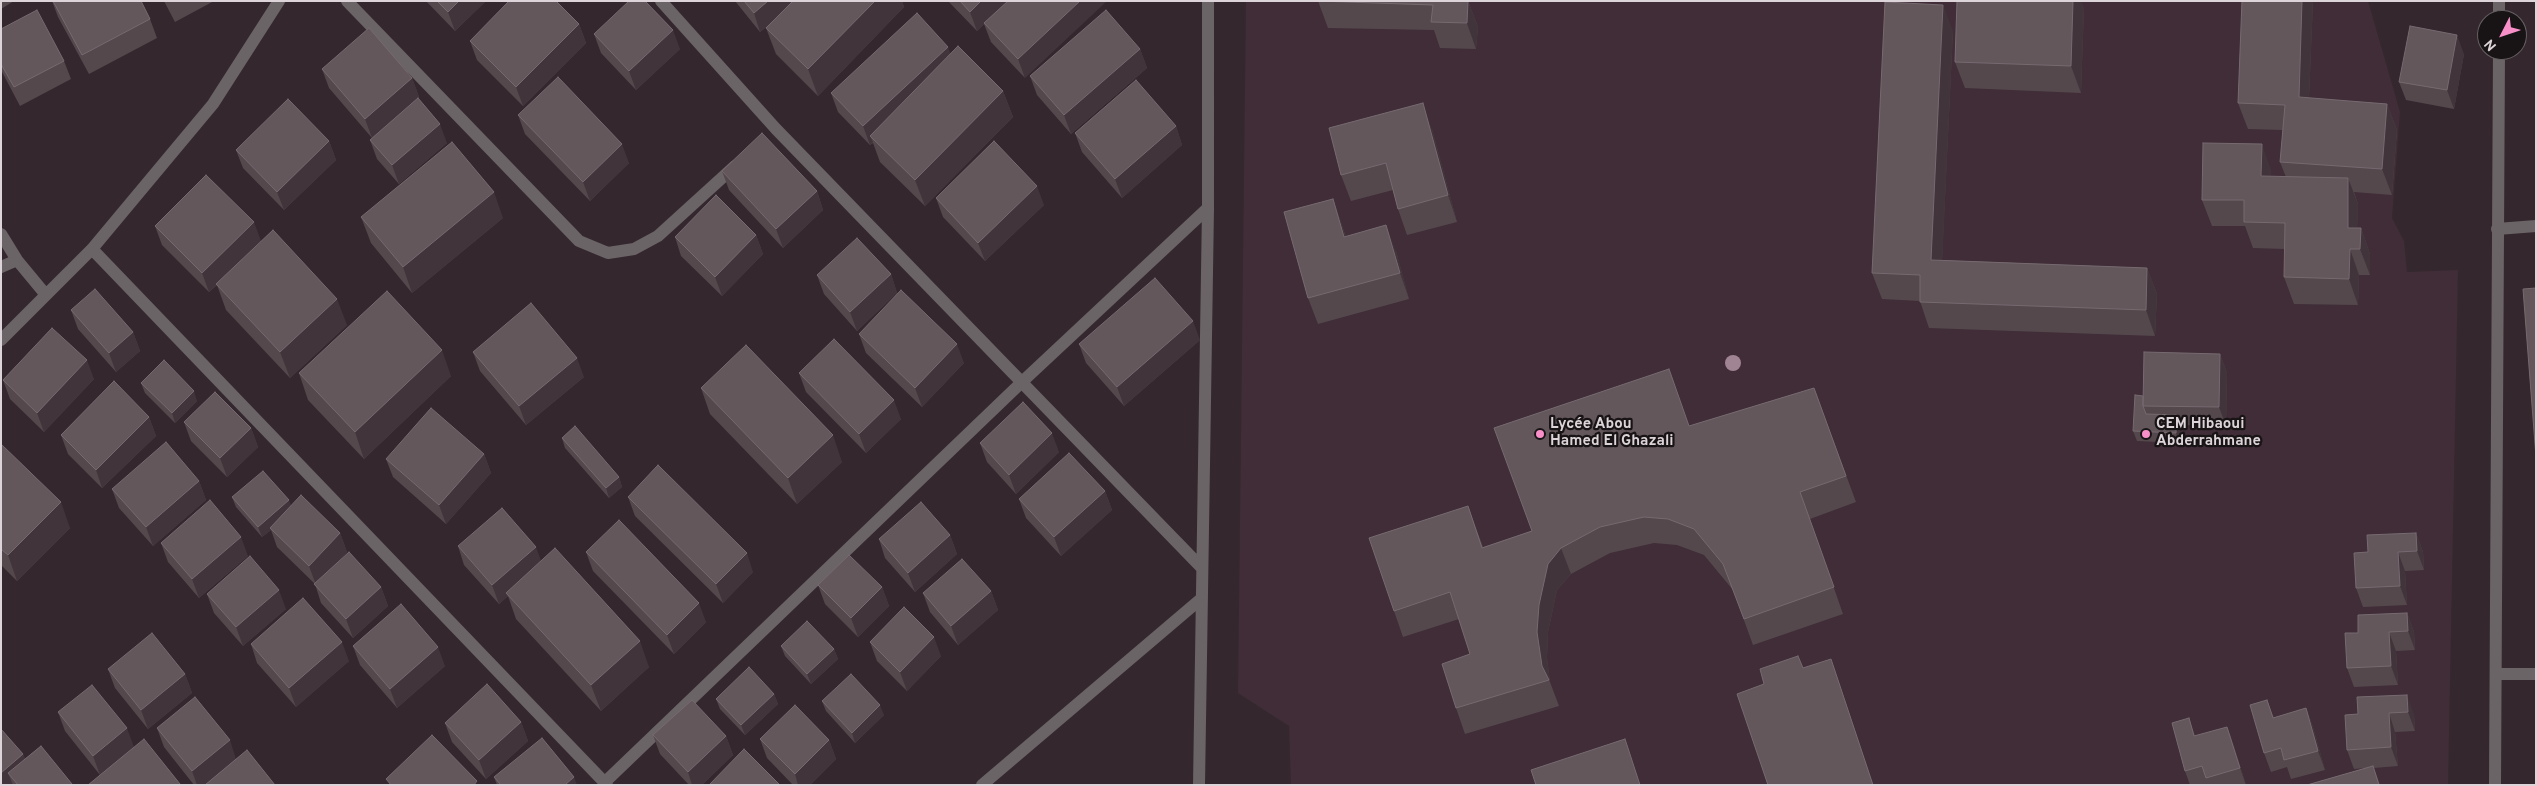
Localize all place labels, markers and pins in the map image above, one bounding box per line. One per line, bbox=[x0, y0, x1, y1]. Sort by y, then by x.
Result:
place label: Lycée Abou Hamed El Ghazali bbox=[1550, 416, 1674, 451]
place label: CEM Hibaoui Abderrahmane bbox=[2156, 416, 2261, 451]
marker: Lycée Abou Hamed El Ghazali bbox=[1534, 428, 1546, 440]
marker: CEM Hibaoui Abderrahmane bbox=[2140, 428, 2152, 440]

